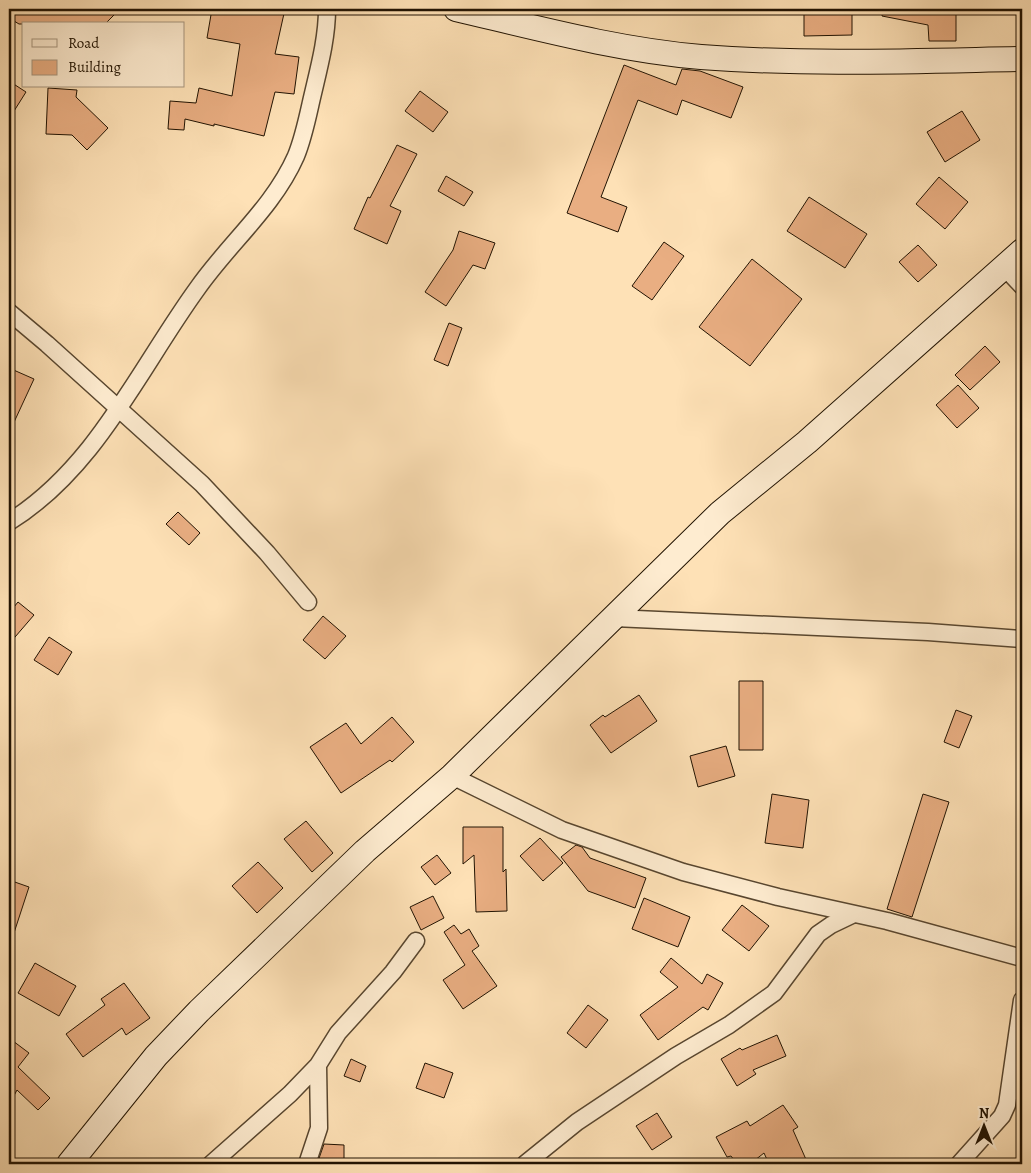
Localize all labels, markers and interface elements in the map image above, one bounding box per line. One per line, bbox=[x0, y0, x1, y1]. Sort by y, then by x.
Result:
legend bbox=[22, 22, 185, 88]
text: Road bbox=[68, 33, 100, 53]
text: Building bbox=[68, 57, 121, 77]
north arrow bbox=[958, 1100, 1008, 1150]
text: N bbox=[979, 1104, 989, 1123]

